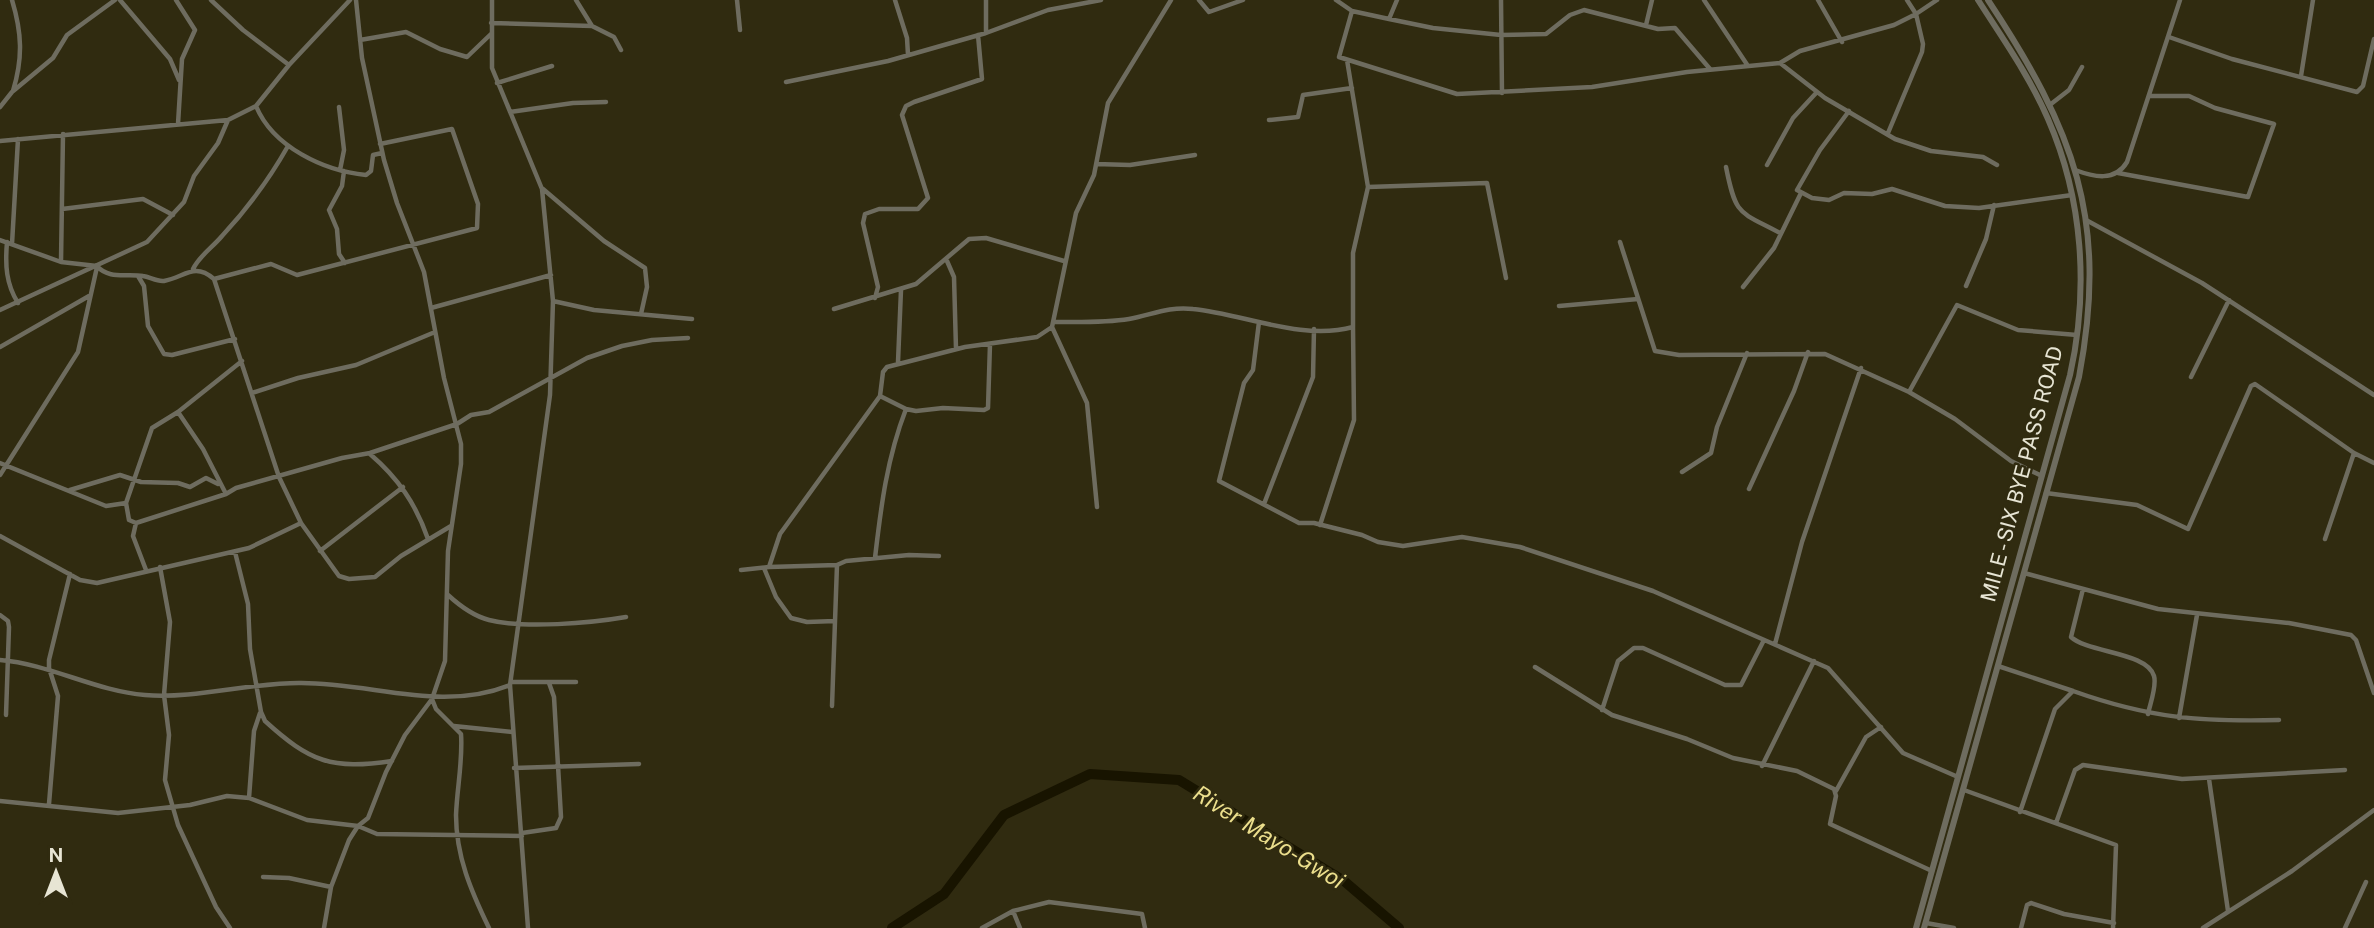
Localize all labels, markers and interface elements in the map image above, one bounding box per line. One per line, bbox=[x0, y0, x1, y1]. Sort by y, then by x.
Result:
street label: MILE - SIX BYE PASS ROAD bbox=[1975, 343, 2068, 605]
water label: River Mayo-Gwoi bbox=[1189, 779, 1350, 894]
north arrow bbox=[21, 837, 91, 907]
text: N bbox=[49, 844, 63, 866]

